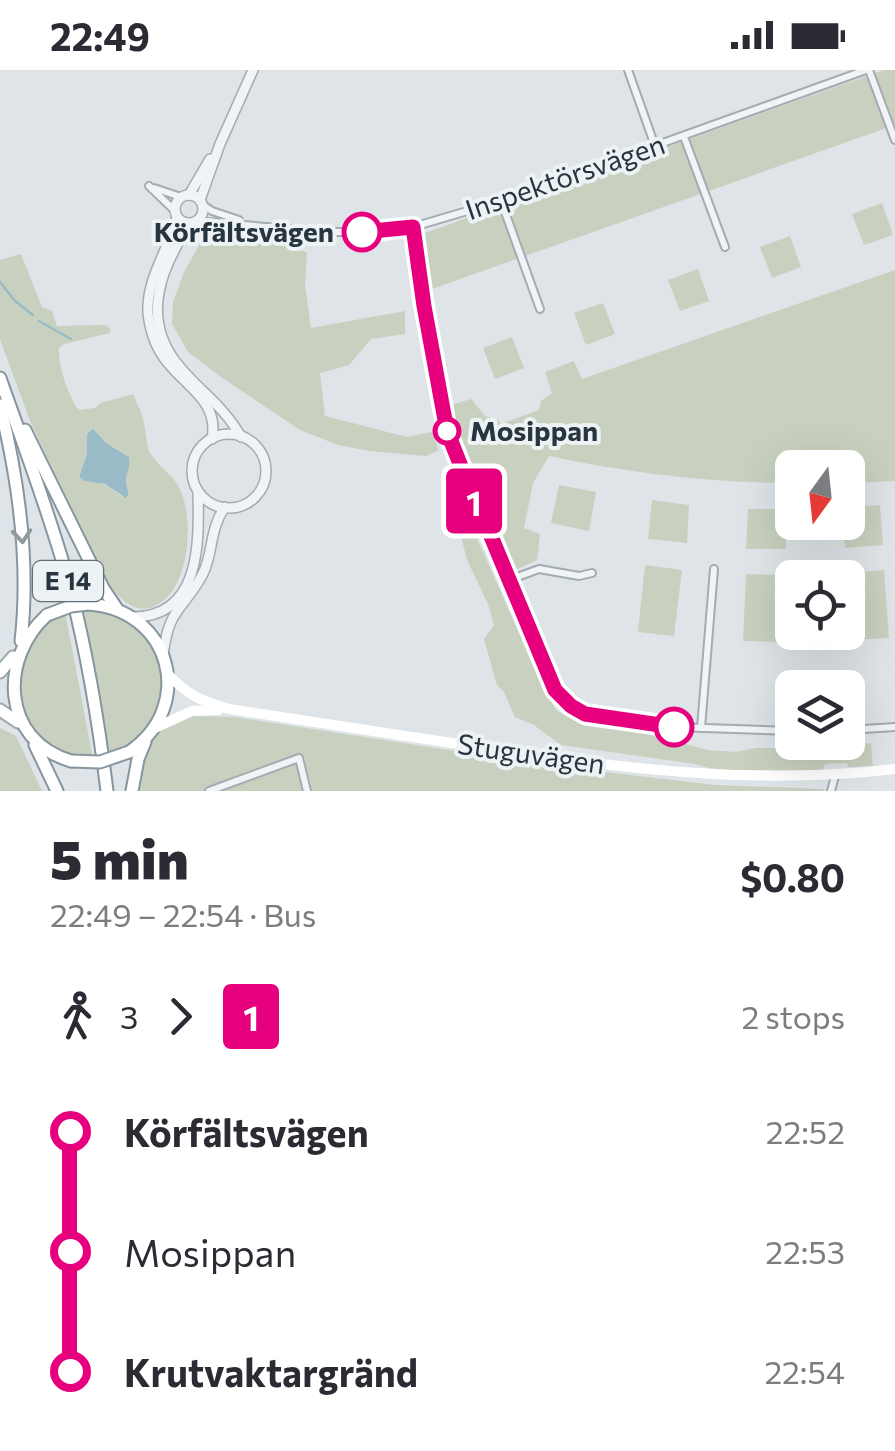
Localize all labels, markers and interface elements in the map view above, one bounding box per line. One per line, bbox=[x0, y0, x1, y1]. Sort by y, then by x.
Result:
text: 22:49 bbox=[50, 12, 150, 59]
street label: Inspektörsvägen bbox=[461, 126, 669, 226]
marker: Körfältsvägen bbox=[343, 213, 381, 251]
place label: Körfältsvägen bbox=[154, 214, 334, 248]
place label: Mosippan bbox=[470, 413, 598, 447]
marker: Mosippan bbox=[434, 418, 460, 444]
north arrow bbox=[775, 450, 865, 540]
map controls bbox=[775, 450, 865, 760]
line badge: 1 bbox=[442, 468, 506, 534]
text: 1 bbox=[466, 480, 482, 523]
one-way arrow bbox=[11, 528, 33, 544]
button: locate bbox=[775, 560, 865, 650]
road number: E 14 bbox=[33, 561, 103, 601]
button: layers bbox=[775, 670, 865, 760]
unlabelled marker bbox=[655, 708, 693, 746]
street label: Stuguvägen bbox=[455, 726, 607, 780]
text: 5 min bbox=[50, 823, 189, 890]
text: $0.80 bbox=[740, 853, 845, 900]
text: 22:49 – 22:54 · Bus bbox=[50, 894, 316, 934]
icon: walk bbox=[50, 989, 105, 1044]
icon: forward bbox=[153, 989, 208, 1044]
text: 1 bbox=[243, 995, 259, 1038]
text: 3 bbox=[120, 996, 138, 1036]
text: 2 stops bbox=[741, 996, 845, 1036]
text: Körfältsvägen bbox=[124, 1108, 369, 1155]
text: 22:52 bbox=[766, 1111, 845, 1151]
text: Mosippan bbox=[124, 1228, 296, 1275]
text: 22:53 bbox=[765, 1231, 845, 1271]
text: Krutvaktargränd bbox=[124, 1348, 418, 1395]
text: 22:54 bbox=[764, 1351, 845, 1391]

